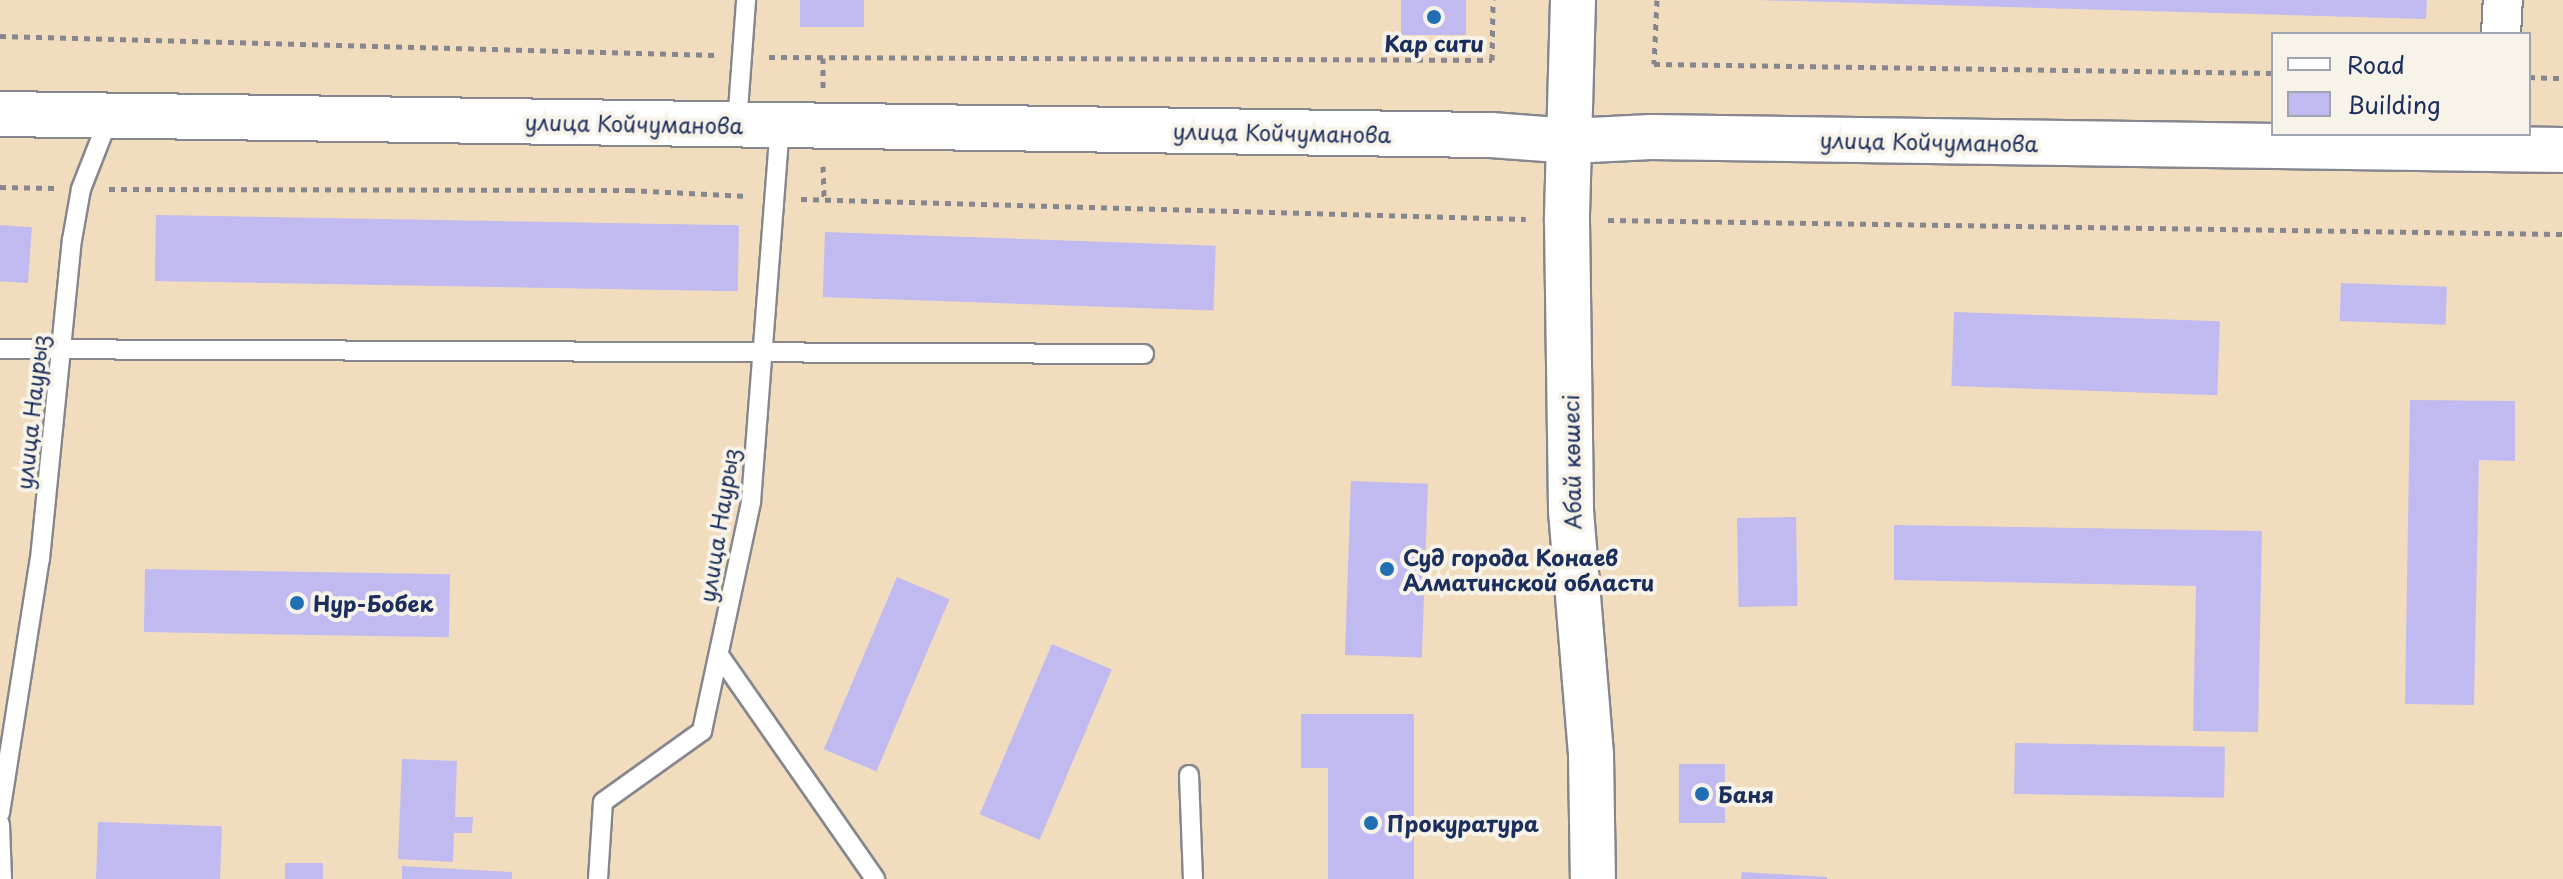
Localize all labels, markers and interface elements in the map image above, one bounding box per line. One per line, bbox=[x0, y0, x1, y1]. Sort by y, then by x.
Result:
marker: Кар сити bbox=[1425, 8, 1443, 26]
place label: Кар сити bbox=[1383, 30, 1485, 56]
legend bbox=[2271, 32, 2531, 136]
text: Road bbox=[2347, 46, 2405, 82]
text: Building bbox=[2347, 86, 2441, 122]
street label: улица Койчуманова bbox=[524, 108, 744, 138]
street label: улица Койчуманова bbox=[1172, 117, 1392, 147]
street label: улица Койчуманова bbox=[1819, 126, 2039, 156]
street label: улица Наурыз bbox=[10, 333, 52, 491]
street label: Абай көшесі bbox=[1557, 394, 1585, 530]
street label: улица Наурыз bbox=[693, 446, 743, 604]
place label: Суд города Конаев Алматинской области bbox=[1403, 543, 1655, 594]
marker: Суд города Конаев Алматинской области bbox=[1378, 560, 1396, 578]
place label: Нур-Бобек bbox=[313, 590, 433, 616]
marker: Нур-Бобек bbox=[288, 594, 306, 612]
place label: Баня bbox=[1718, 781, 1774, 807]
marker: Баня bbox=[1693, 785, 1711, 803]
place label: Прокуратура bbox=[1387, 810, 1539, 836]
marker: Прокуратура bbox=[1362, 814, 1380, 832]

